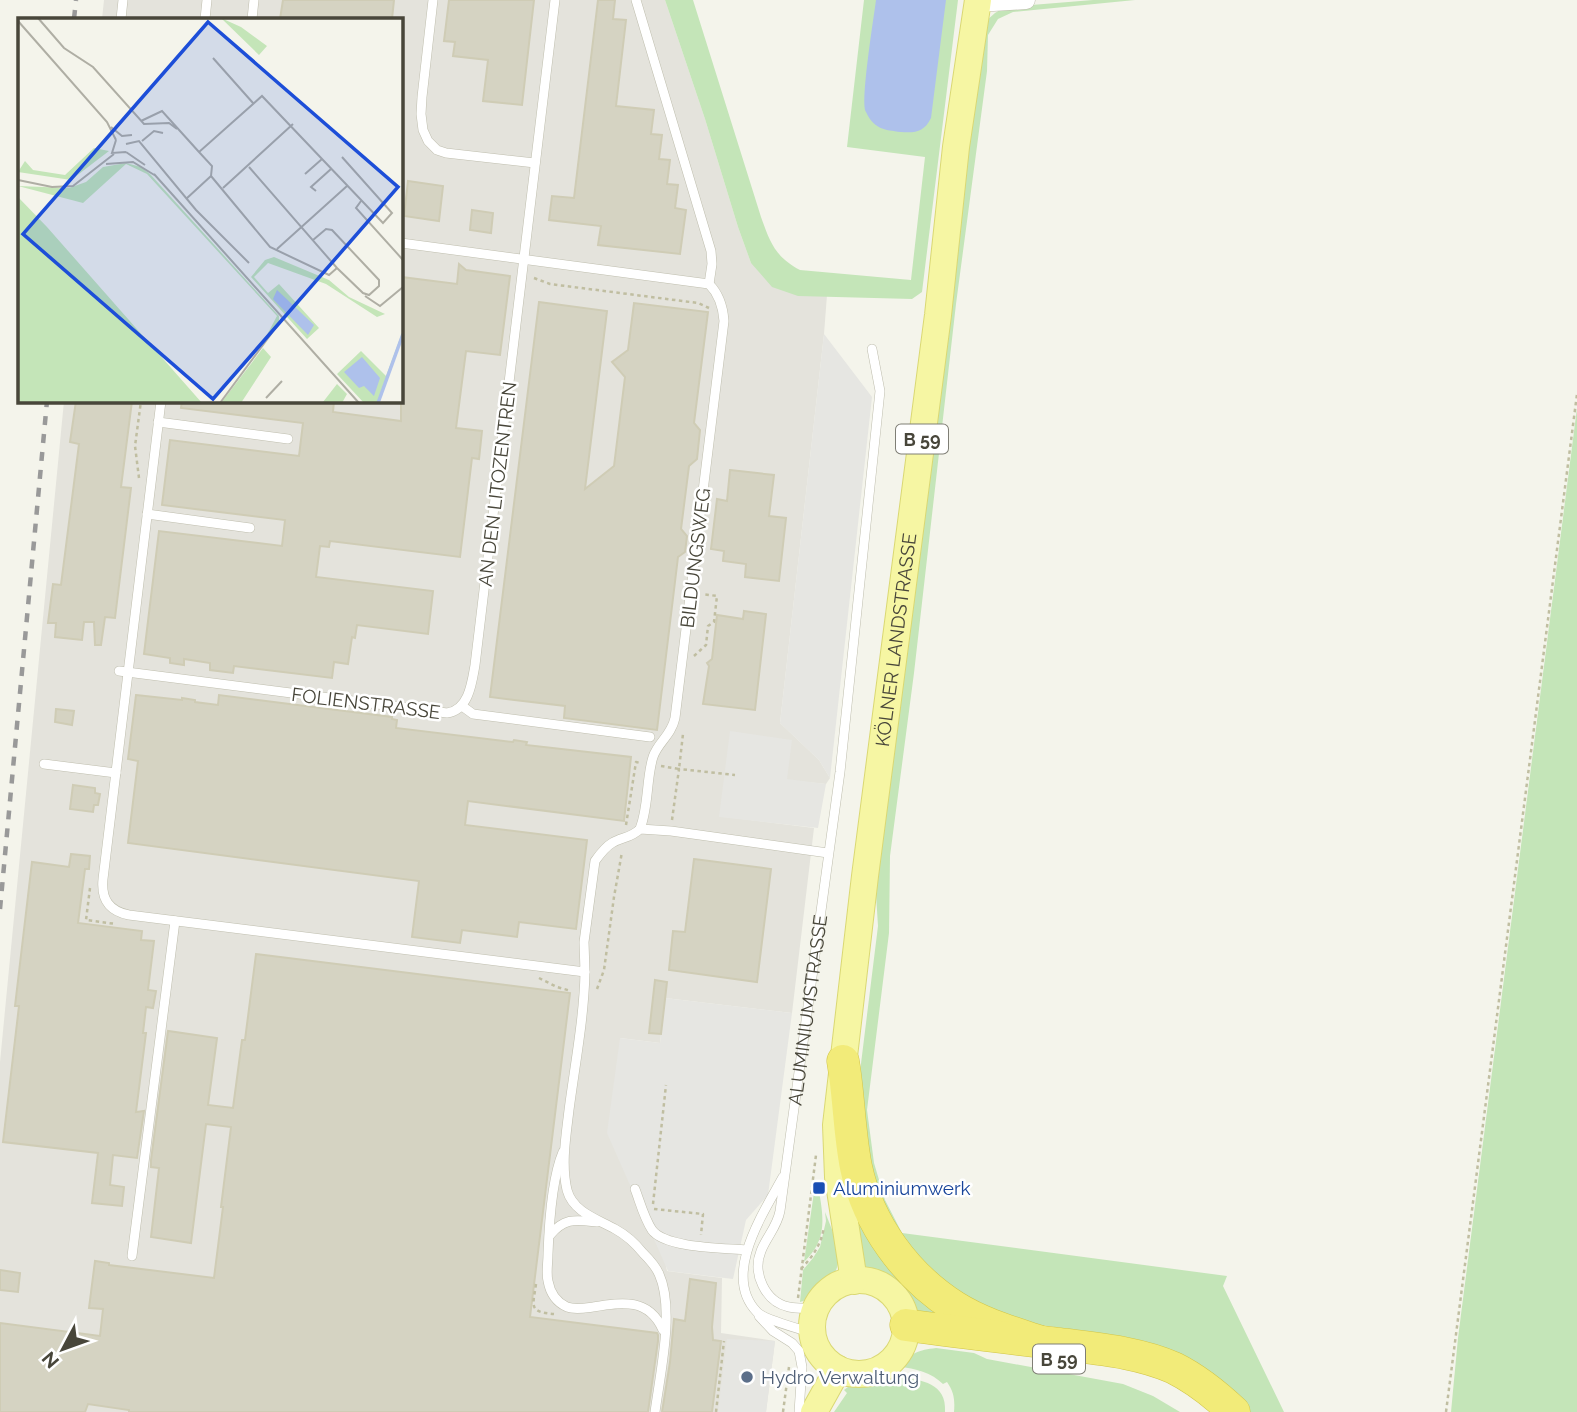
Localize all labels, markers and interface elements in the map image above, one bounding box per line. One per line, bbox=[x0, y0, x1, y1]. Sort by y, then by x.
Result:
inset map bbox=[18, 18, 402, 402]
street label: AN DEN LITOZENTREN bbox=[474, 380, 520, 588]
road number: B 59 bbox=[896, 424, 948, 454]
street label: BILDUNGSWEG bbox=[676, 487, 714, 629]
street label: KÖLNER LANDSTRASSE bbox=[871, 532, 921, 748]
street label: FOLIENSTRASSE bbox=[290, 683, 442, 723]
street label: ALUMINIUMSTRASSE bbox=[784, 913, 831, 1107]
place label: Aluminiumwerk bbox=[833, 1177, 971, 1199]
marker: Aluminiumwerk bbox=[811, 1180, 827, 1196]
north arrow bbox=[28, 1314, 98, 1384]
road number: B 59 bbox=[1033, 1344, 1085, 1374]
text: N bbox=[37, 1347, 63, 1373]
place label: Hydro Verwaltung bbox=[761, 1366, 919, 1388]
marker: Hydro Verwaltung bbox=[739, 1369, 755, 1385]

